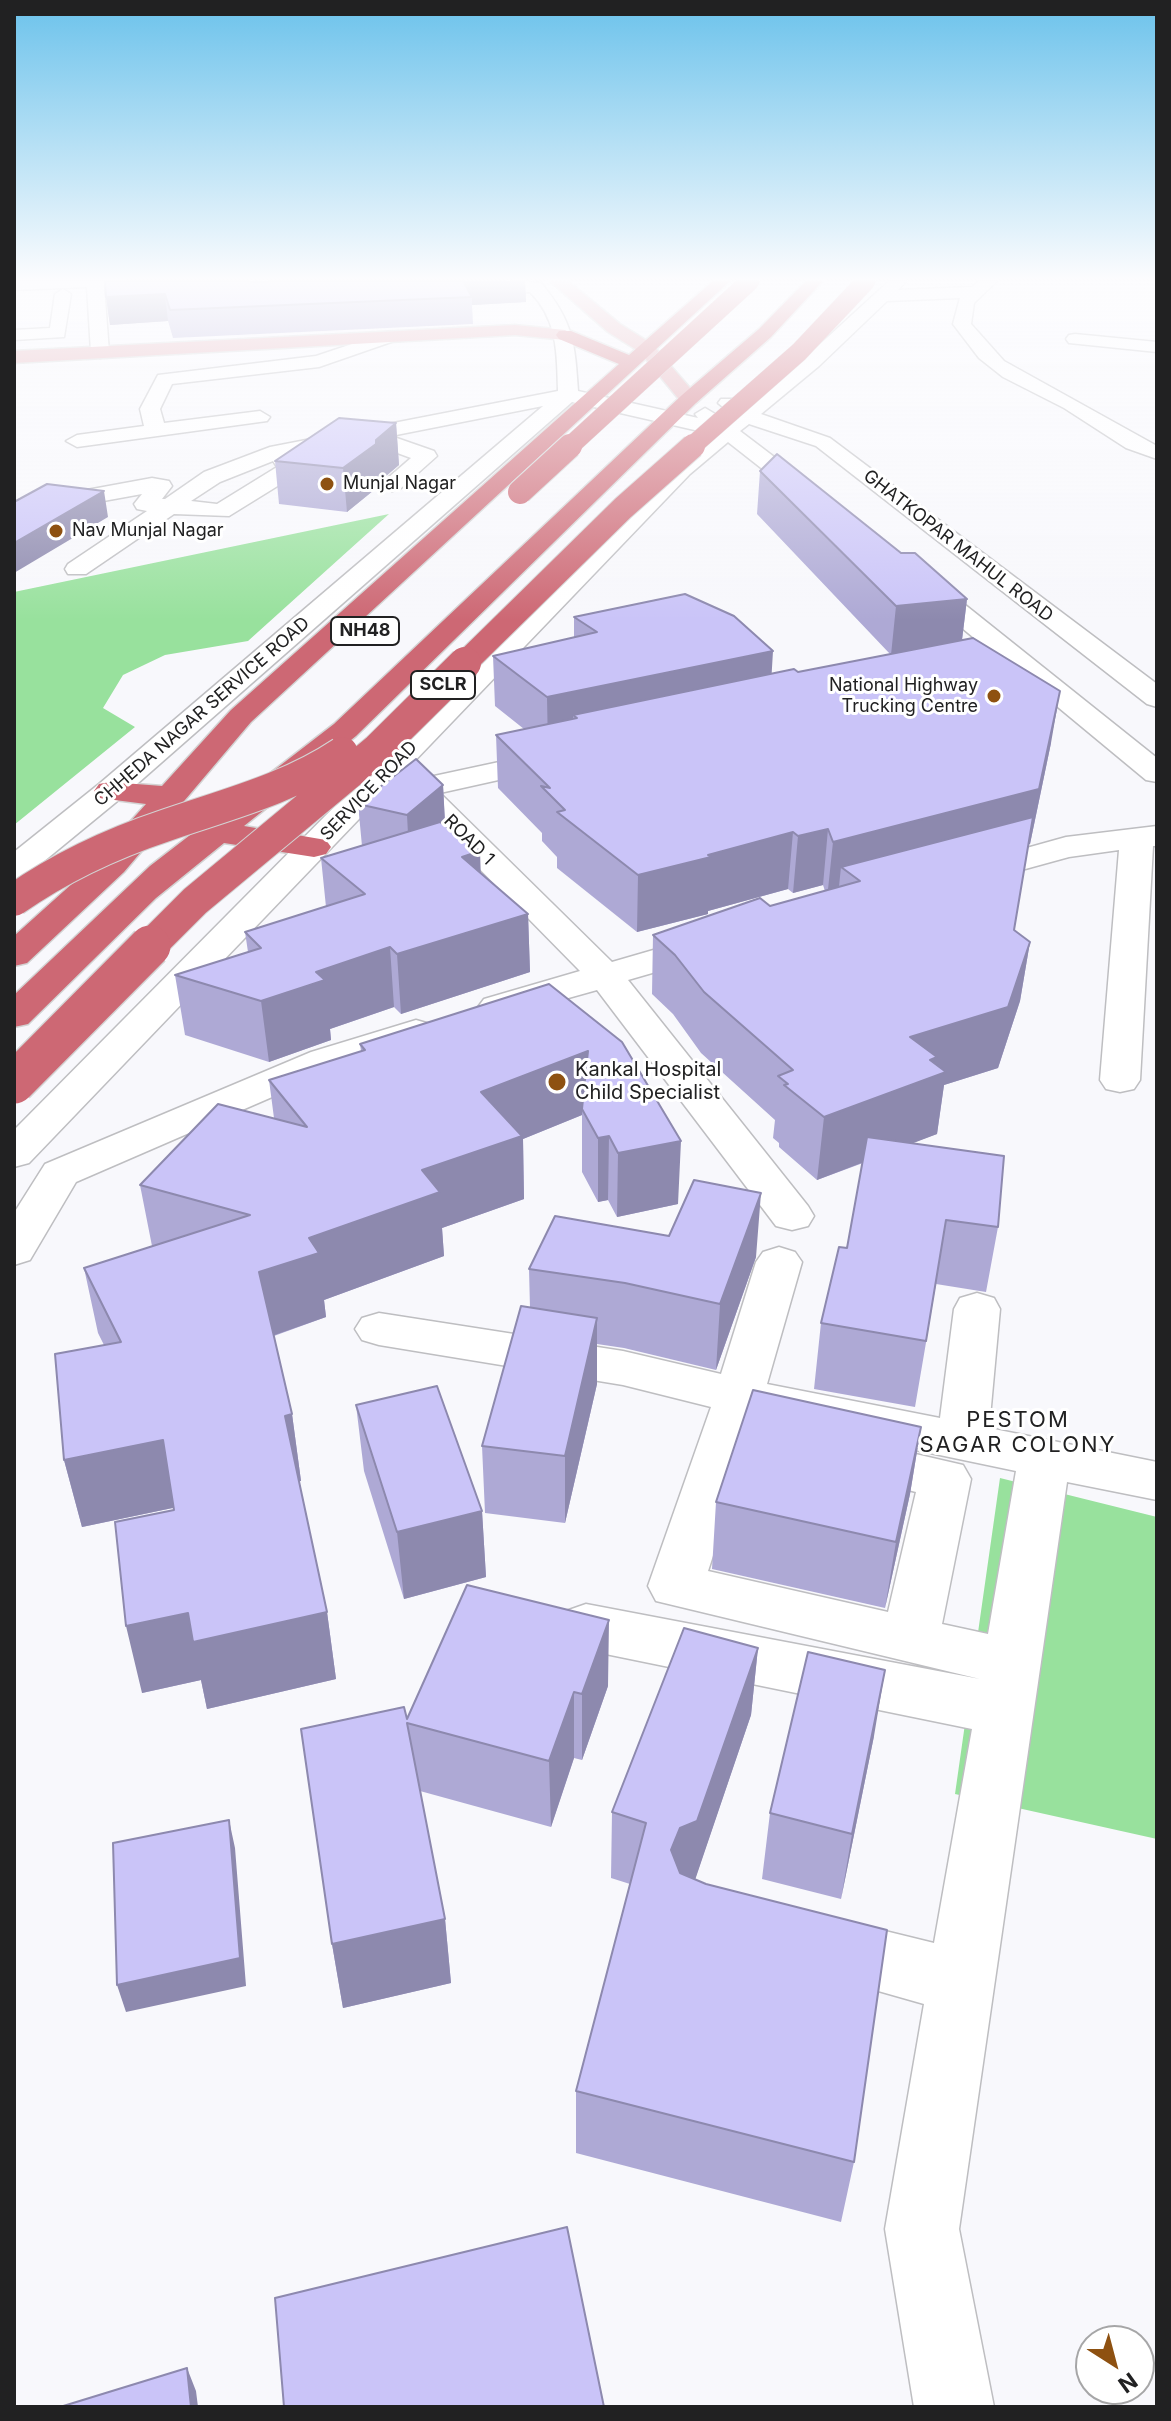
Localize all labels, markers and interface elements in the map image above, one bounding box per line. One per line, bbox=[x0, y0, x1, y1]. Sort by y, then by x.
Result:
street label: GHATKOPAR MAHUL ROAD bbox=[859, 465, 1057, 627]
place label: Munjal Nagar bbox=[343, 473, 456, 495]
marker: Munjal Nagar bbox=[318, 475, 336, 493]
place label: Nav Munjal Nagar bbox=[72, 520, 224, 542]
marker: Nav Munjal Nagar bbox=[47, 522, 65, 540]
street label: CHHEDA NAGAR SERVICE ROAD bbox=[90, 613, 314, 811]
road number: NH48 bbox=[331, 617, 399, 645]
road number: SCLR bbox=[411, 671, 475, 699]
place label: National Highway Trucking Centre bbox=[829, 675, 978, 718]
marker: National Highway Trucking Centre bbox=[985, 687, 1003, 705]
street label: SERVICE ROAD bbox=[316, 737, 422, 845]
street label: ROAD 1 bbox=[439, 810, 499, 870]
place label: Kankal Hospital Child Specialist bbox=[575, 1058, 721, 1105]
marker: Kankal Hospital Child Specialist bbox=[546, 1071, 568, 1093]
district label: PESTOM SAGAR COLONY bbox=[919, 1407, 1117, 1458]
north arrow bbox=[1075, 2325, 1155, 2405]
text: N bbox=[1114, 2367, 1142, 2398]

